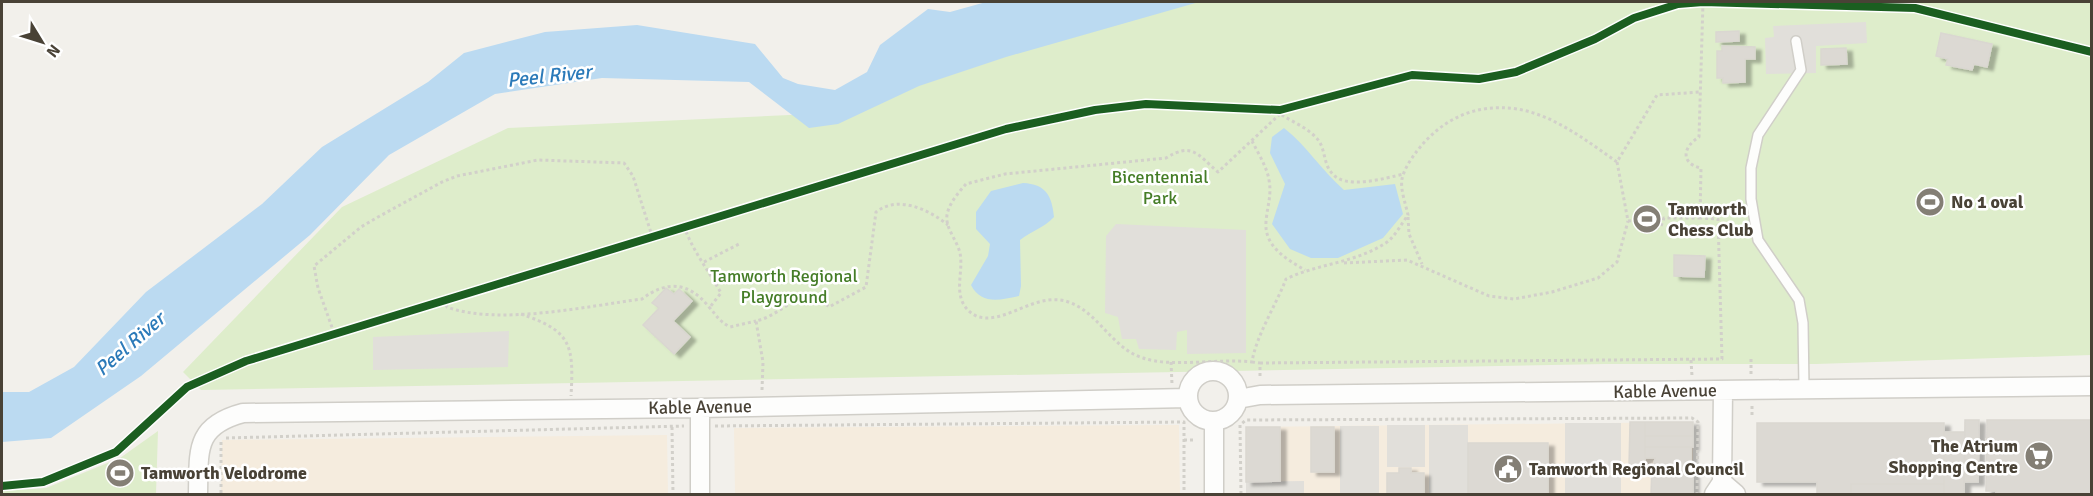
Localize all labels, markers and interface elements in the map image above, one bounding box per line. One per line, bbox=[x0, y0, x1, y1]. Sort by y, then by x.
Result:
north arrow bbox=[12, 12, 72, 72]
text: N bbox=[42, 40, 64, 61]
water label: Peel River bbox=[506, 59, 595, 93]
park label: Bicentennial Park bbox=[1111, 166, 1209, 209]
sports icon: No 1 oval bbox=[1914, 186, 1946, 218]
place label: No 1 oval bbox=[1951, 191, 2024, 213]
place label: Tamworth Chess Club bbox=[1668, 198, 1754, 241]
sports icon: Tamworth Chess Club bbox=[1631, 203, 1663, 235]
park label: Tamworth Regional Playground bbox=[710, 265, 858, 308]
water label: Peel River bbox=[90, 305, 172, 381]
street label: Kable Avenue bbox=[1613, 379, 1717, 403]
street label: Kable Avenue bbox=[648, 395, 752, 419]
place label: The Atrium Shopping Centre bbox=[1888, 435, 2018, 478]
supermarket icon: The Atrium Shopping Centre bbox=[2023, 440, 2055, 472]
public building icon: Tamworth Regional Council bbox=[1492, 453, 1524, 485]
sports icon: Tamworth Velodrome bbox=[104, 457, 136, 489]
place label: Tamworth Regional Council bbox=[1529, 458, 1745, 480]
place label: Tamworth Velodrome bbox=[141, 462, 307, 484]

